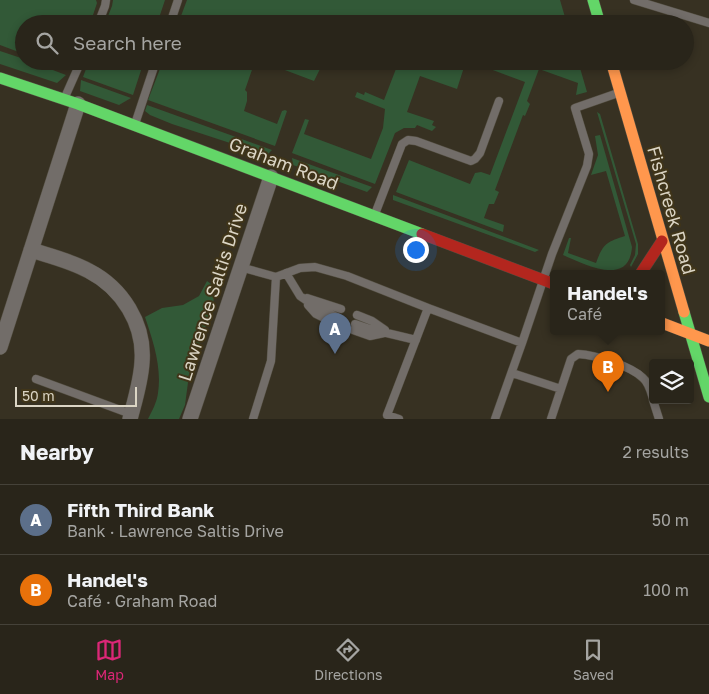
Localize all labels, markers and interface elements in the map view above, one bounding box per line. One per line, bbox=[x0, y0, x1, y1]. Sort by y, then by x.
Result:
search box bbox=[15, 15, 694, 70]
icon: search bbox=[33, 29, 61, 57]
text: Search here bbox=[73, 31, 182, 54]
street label: Graham Road bbox=[226, 132, 342, 194]
street label: Fishcreek Road bbox=[643, 143, 701, 277]
street label: Lawrence Saltis Drive bbox=[173, 200, 251, 384]
your location bbox=[403, 237, 429, 263]
popup bbox=[550, 270, 665, 335]
text: Handel's bbox=[567, 281, 648, 304]
text: Café bbox=[567, 304, 602, 324]
pin: A bbox=[319, 313, 351, 354]
pin: B bbox=[592, 351, 624, 392]
map controls bbox=[649, 359, 694, 404]
button: layers bbox=[649, 359, 694, 404]
scale bar bbox=[15, 384, 138, 407]
text: 50 m bbox=[22, 387, 55, 404]
text: Nearby bbox=[20, 439, 94, 465]
text: 2 results bbox=[623, 442, 689, 462]
text: Fifth Third Bank bbox=[67, 498, 214, 521]
text: A bbox=[30, 510, 42, 530]
text: 50 m bbox=[652, 510, 689, 530]
text: Bank · Lawrence Saltis Drive bbox=[67, 521, 284, 541]
text: Handel's bbox=[67, 568, 148, 591]
text: B bbox=[30, 580, 42, 600]
text: 100 m bbox=[643, 580, 689, 600]
text: Café · Graham Road bbox=[67, 591, 217, 611]
tab: Map bbox=[95, 636, 124, 683]
tab: Directions bbox=[314, 636, 383, 683]
tab: Saved bbox=[573, 636, 614, 683]

